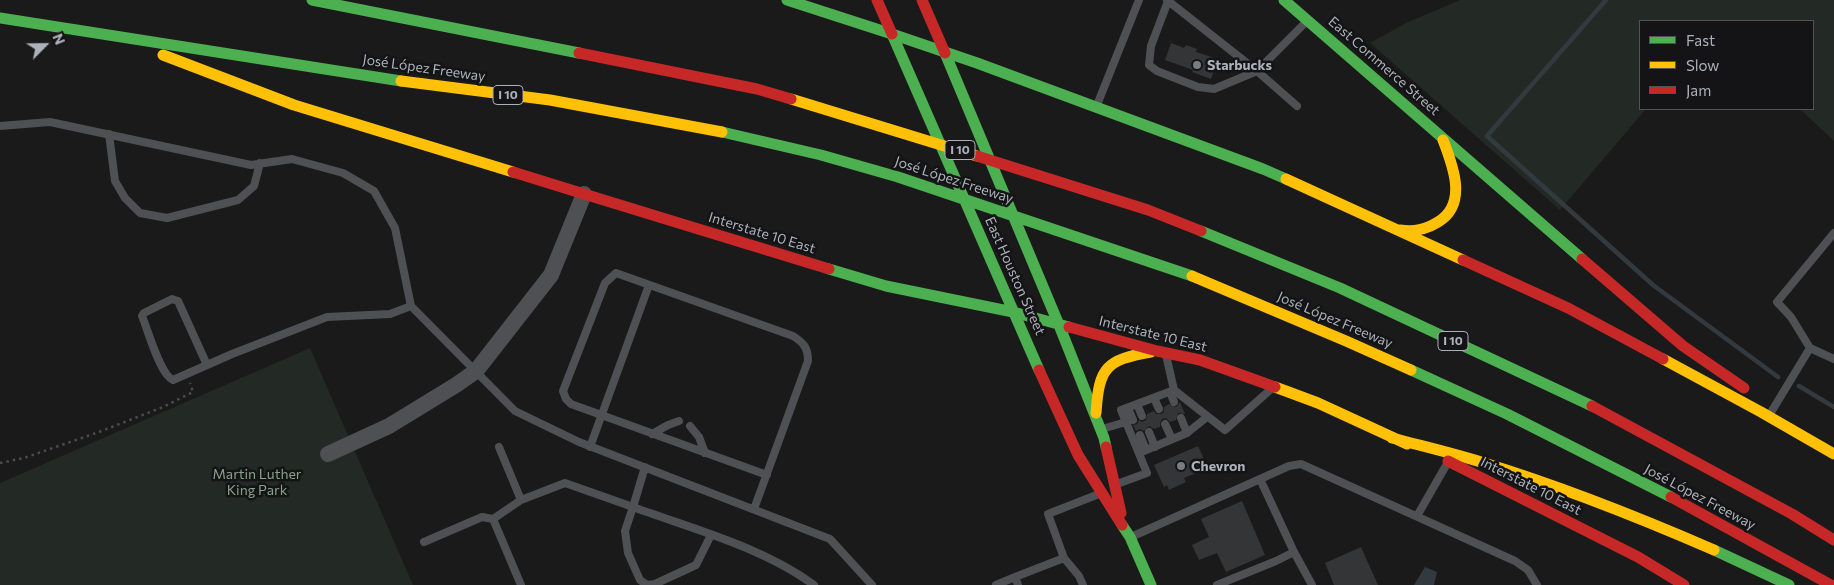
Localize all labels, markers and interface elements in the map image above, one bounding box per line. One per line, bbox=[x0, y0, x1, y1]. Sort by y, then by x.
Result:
street label: East Commerce Street bbox=[1325, 13, 1443, 119]
north arrow bbox=[20, 20, 70, 70]
legend bbox=[1639, 20, 1814, 110]
text: N bbox=[49, 31, 69, 47]
text: Fast bbox=[1686, 31, 1715, 49]
street label: José López Freeway bbox=[362, 51, 486, 85]
text: Slow bbox=[1686, 56, 1719, 74]
place label: Starbucks bbox=[1207, 57, 1272, 73]
marker: Starbucks bbox=[1191, 59, 1203, 71]
text: Jam bbox=[1686, 81, 1711, 99]
road number: I 10 bbox=[493, 86, 523, 104]
road number: I 10 bbox=[945, 140, 975, 160]
street label: José López Freeway bbox=[893, 153, 1015, 207]
street label: Interstate 10 East bbox=[707, 209, 817, 257]
street label: East Houston Street bbox=[981, 214, 1049, 338]
street label: José López Freeway bbox=[1275, 288, 1395, 352]
street label: Interstate 10 East bbox=[1097, 312, 1209, 356]
road number: I 10 bbox=[1438, 332, 1468, 351]
street label: Interstate 10 East bbox=[1478, 453, 1584, 519]
place label: Chevron bbox=[1191, 458, 1245, 474]
marker: Chevron bbox=[1175, 460, 1187, 472]
street label: José López Freeway bbox=[1641, 461, 1759, 533]
park label: Martin Luther King Park bbox=[213, 466, 301, 498]

